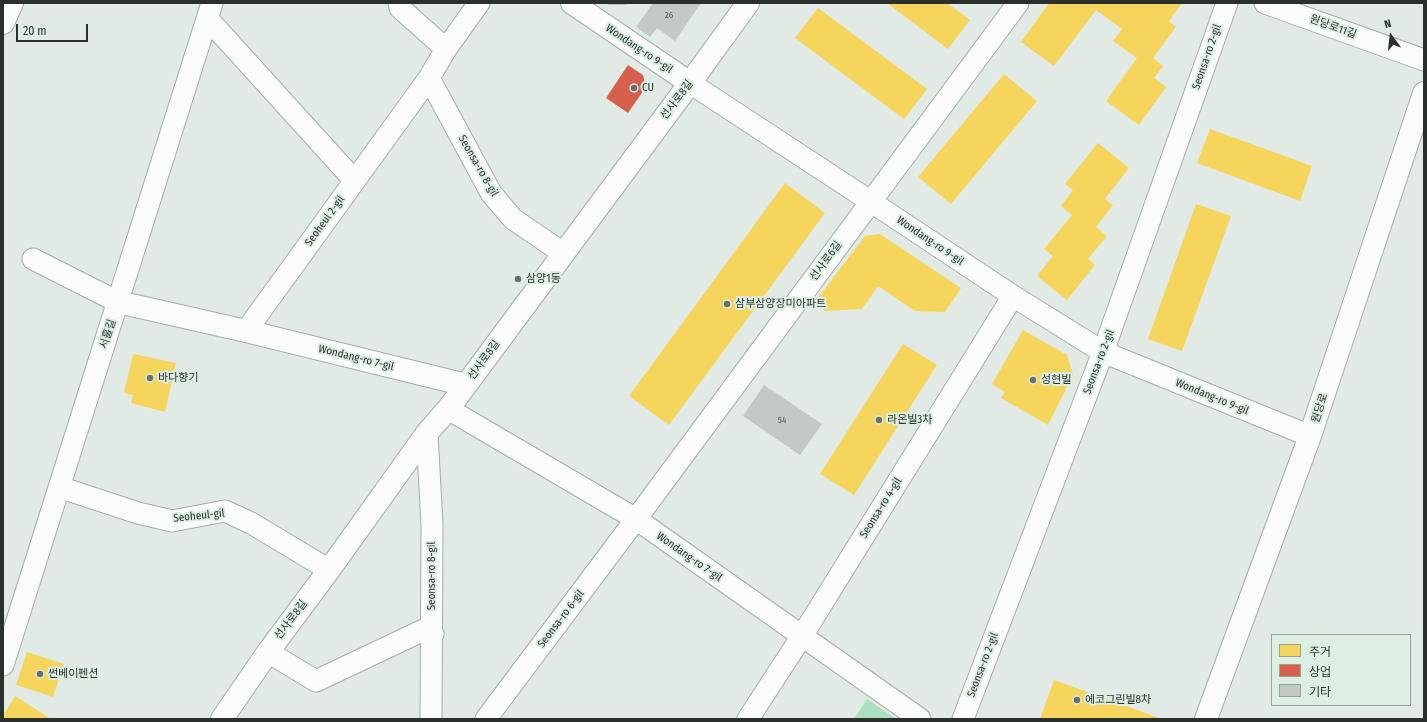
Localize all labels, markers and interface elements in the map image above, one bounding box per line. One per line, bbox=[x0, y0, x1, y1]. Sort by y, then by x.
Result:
house number: 26 bbox=[665, 10, 673, 20]
street label: 원당로11길 bbox=[1308, 12, 1358, 42]
scale bar bbox=[18, 16, 90, 42]
north arrow bbox=[1371, 16, 1411, 56]
text: N bbox=[1383, 17, 1393, 31]
street label: Wondang-ro 9-gil bbox=[603, 22, 675, 76]
street label: Seonsa-ro 2-gil bbox=[1190, 23, 1224, 91]
text: 20 m bbox=[23, 24, 47, 38]
street label: 선사로8길 bbox=[658, 78, 696, 122]
place label: CU bbox=[642, 81, 654, 95]
marker: CU bbox=[629, 83, 639, 93]
street label: Seonsa-ro 8-gil bbox=[455, 133, 501, 199]
street label: Seoheul 2-gil bbox=[302, 193, 348, 249]
street label: Wondang-ro 9-gil bbox=[894, 214, 966, 268]
street label: 선사로6길 bbox=[807, 239, 845, 283]
place label: 삼양1동 bbox=[526, 272, 561, 286]
marker: 삼양1동 bbox=[513, 274, 523, 284]
place label: 삼부삼양장미아파트 bbox=[735, 297, 826, 311]
marker: 삼부삼양장미아파트 bbox=[722, 299, 732, 309]
street label: 서흘길 bbox=[97, 318, 119, 350]
street label: Seonsa-ro 2-gil bbox=[1081, 328, 1117, 396]
street label: 선사로8길 bbox=[465, 338, 503, 382]
street label: Wondang-ro 7-gil bbox=[317, 342, 395, 374]
place label: 바다향기 bbox=[158, 371, 198, 385]
marker: 바다향기 bbox=[145, 373, 155, 383]
place label: 성현빌 bbox=[1041, 373, 1071, 387]
marker: 성현빌 bbox=[1028, 375, 1038, 385]
street label: Wondang-ro 9-gil bbox=[1173, 376, 1251, 418]
street label: 원당로 bbox=[1309, 392, 1331, 424]
place label: 라온빌3차 bbox=[887, 413, 932, 427]
house number: 54 bbox=[778, 415, 786, 425]
marker: 라온빌3차 bbox=[874, 415, 884, 425]
street label: Seonsa-ro 4-gil bbox=[857, 475, 905, 541]
street label: Seoheul-gil bbox=[173, 507, 225, 525]
street label: Wondang-ro 7-gil bbox=[654, 529, 724, 585]
street label: Seonsa-ro 8-gil bbox=[425, 542, 439, 610]
street label: Seonsa-ro 6-gil bbox=[535, 588, 587, 650]
street label: 선사로8길 bbox=[272, 598, 310, 642]
street label: Seonsa-ro 2-gil bbox=[965, 631, 1001, 699]
legend bbox=[1271, 634, 1411, 706]
text: 주거 bbox=[1309, 645, 1331, 659]
text: 상업 bbox=[1309, 665, 1331, 679]
place label: 썬베이펜션 bbox=[48, 667, 99, 681]
marker: 썬베이펜션 bbox=[35, 669, 45, 679]
text: 기타 bbox=[1309, 685, 1331, 699]
place label: 에코그린빌8차 bbox=[1085, 693, 1151, 707]
marker: 에코그린빌8차 bbox=[1072, 695, 1082, 705]

